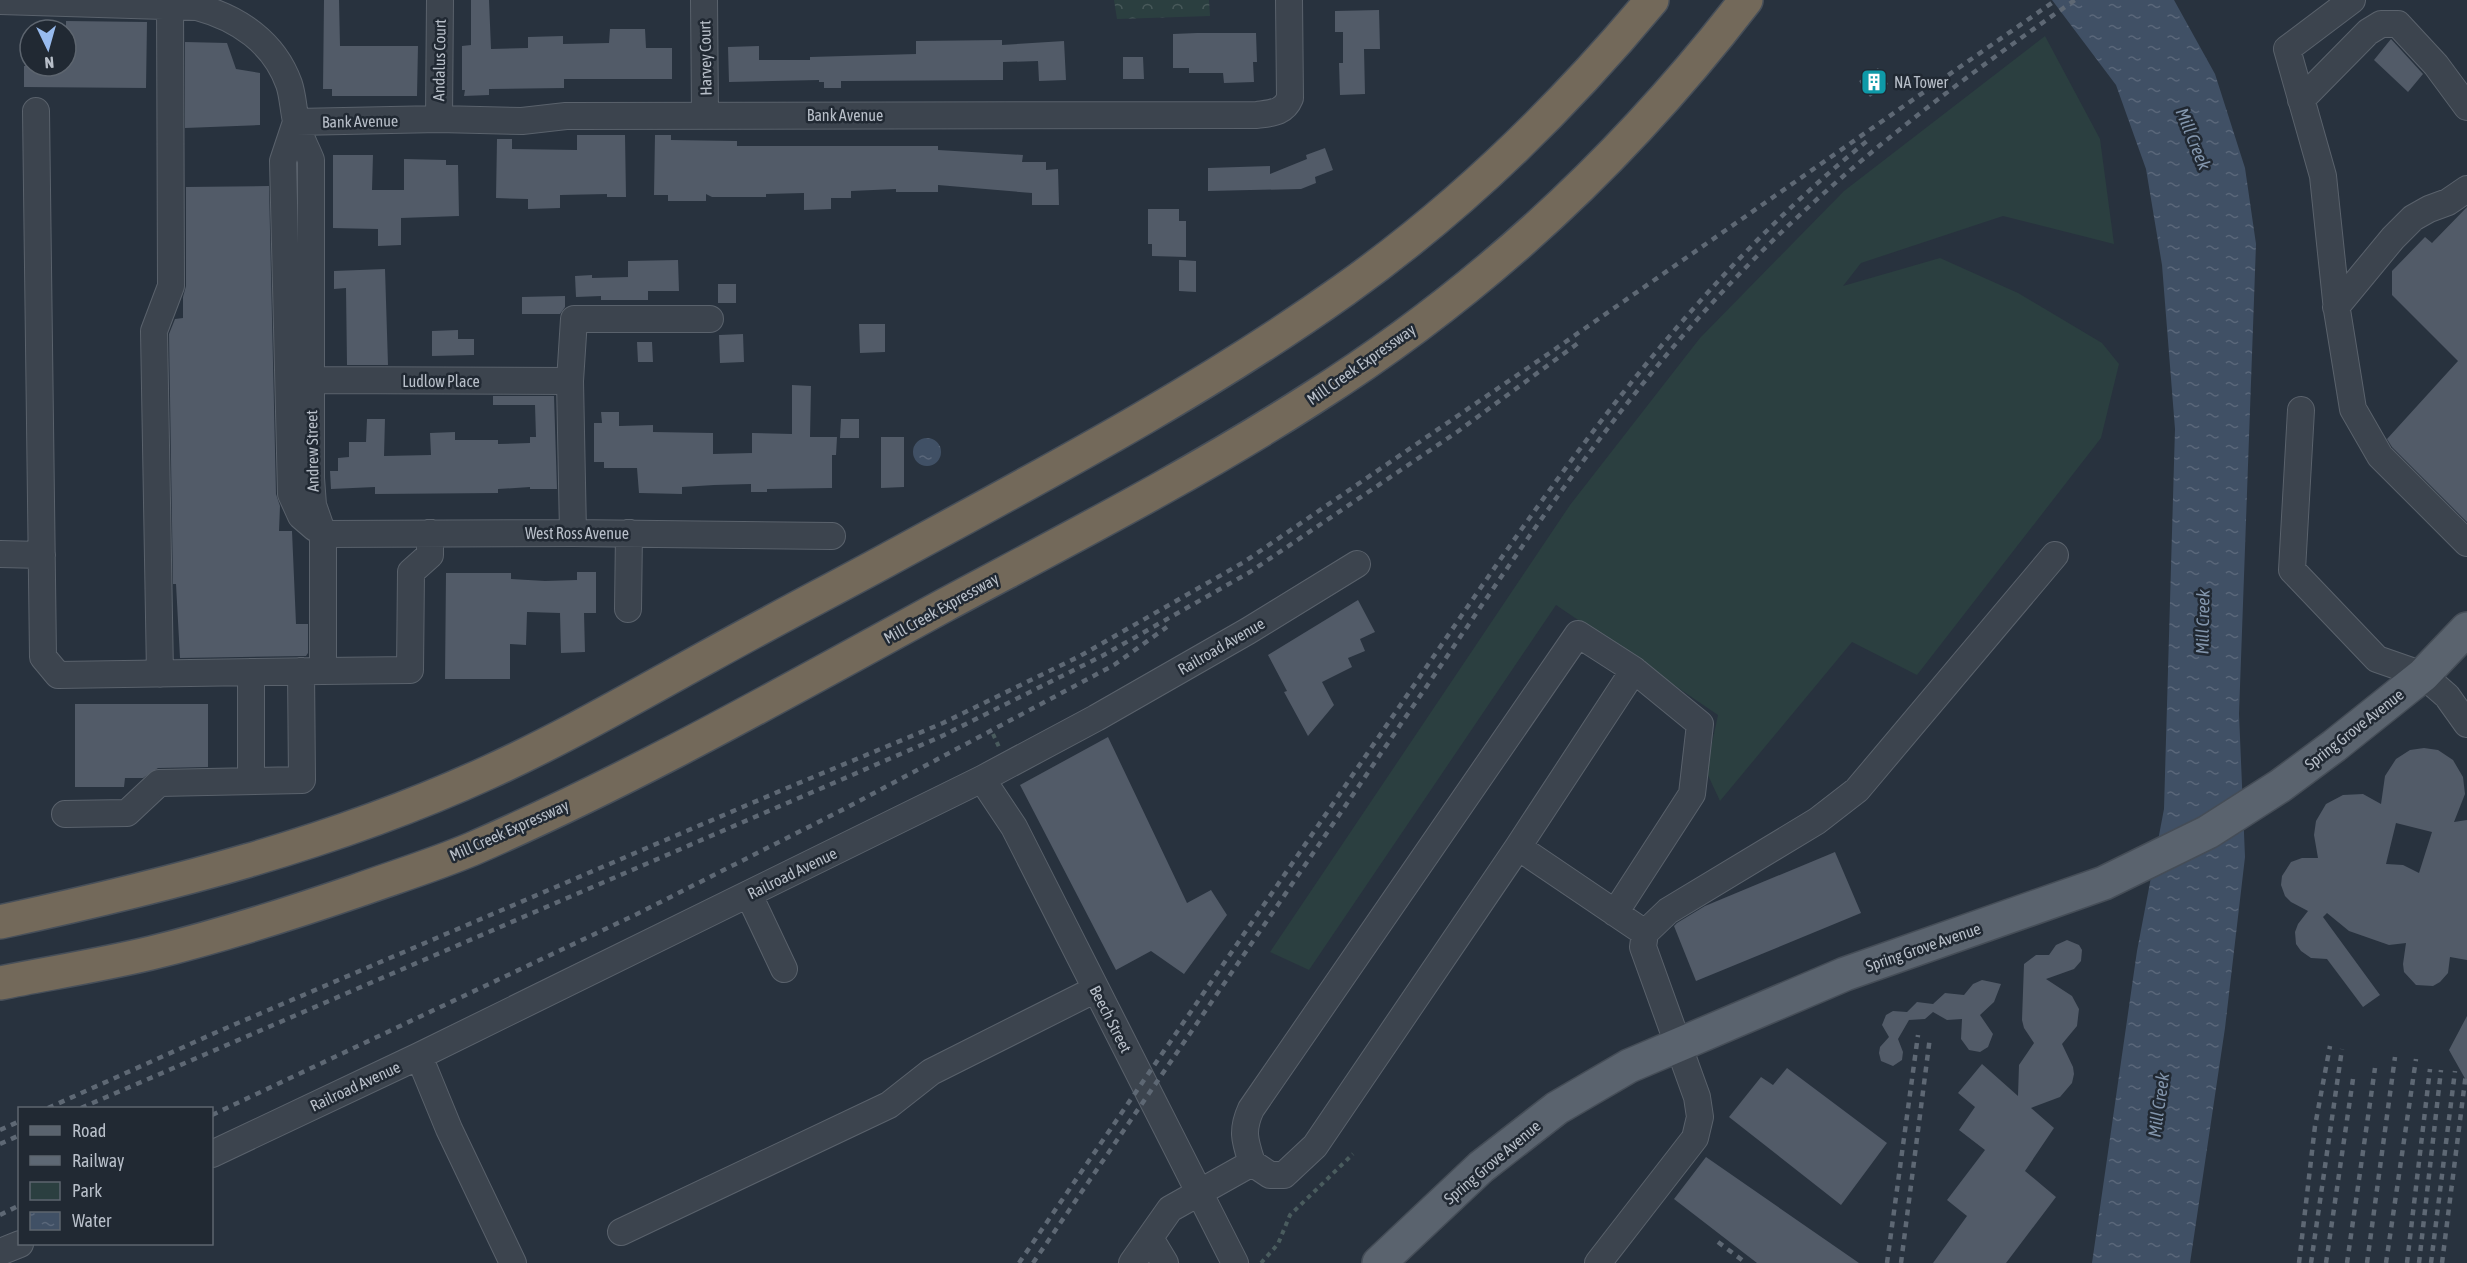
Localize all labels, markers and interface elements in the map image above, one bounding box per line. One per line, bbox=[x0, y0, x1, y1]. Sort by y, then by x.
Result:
north arrow bbox=[18, 18, 78, 78]
street label: Andalus Court bbox=[429, 18, 449, 101]
street label: Harvey Court bbox=[695, 20, 716, 96]
text: N bbox=[44, 54, 55, 72]
building icon: NA Tower bbox=[1859, 67, 1889, 97]
place label: NA Tower bbox=[1894, 73, 1949, 91]
water label: Mill Creek bbox=[2172, 105, 2216, 174]
street label: Bank Avenue bbox=[807, 106, 883, 124]
street label: Bank Avenue bbox=[322, 111, 398, 131]
street label: Mill Creek Expressway bbox=[1303, 320, 1420, 409]
street label: Ludlow Place bbox=[402, 372, 480, 390]
street label: Andrew Street bbox=[302, 410, 322, 492]
street label: West Ross Avenue bbox=[525, 524, 629, 542]
street label: Mill Creek Expressway bbox=[881, 569, 1002, 648]
water label: Mill Creek bbox=[2191, 588, 2214, 655]
street label: Railroad Avenue bbox=[1174, 614, 1268, 678]
street label: Spring Grove Avenue bbox=[2301, 685, 2408, 774]
street label: Mill Creek Expressway bbox=[447, 796, 572, 865]
street label: Railroad Avenue bbox=[744, 844, 840, 902]
street label: Spring Grove Avenue bbox=[1863, 919, 1983, 976]
street label: Beech Street bbox=[1086, 982, 1136, 1056]
street label: Railroad Avenue bbox=[307, 1057, 403, 1115]
water label: Mill Creek bbox=[2144, 1070, 2174, 1139]
legend bbox=[18, 1107, 213, 1245]
street label: Spring Grove Avenue bbox=[1440, 1116, 1544, 1208]
text: Road bbox=[72, 1120, 106, 1141]
text: Railway bbox=[72, 1150, 124, 1171]
text: Park bbox=[72, 1180, 102, 1201]
text: Water bbox=[72, 1210, 112, 1231]

